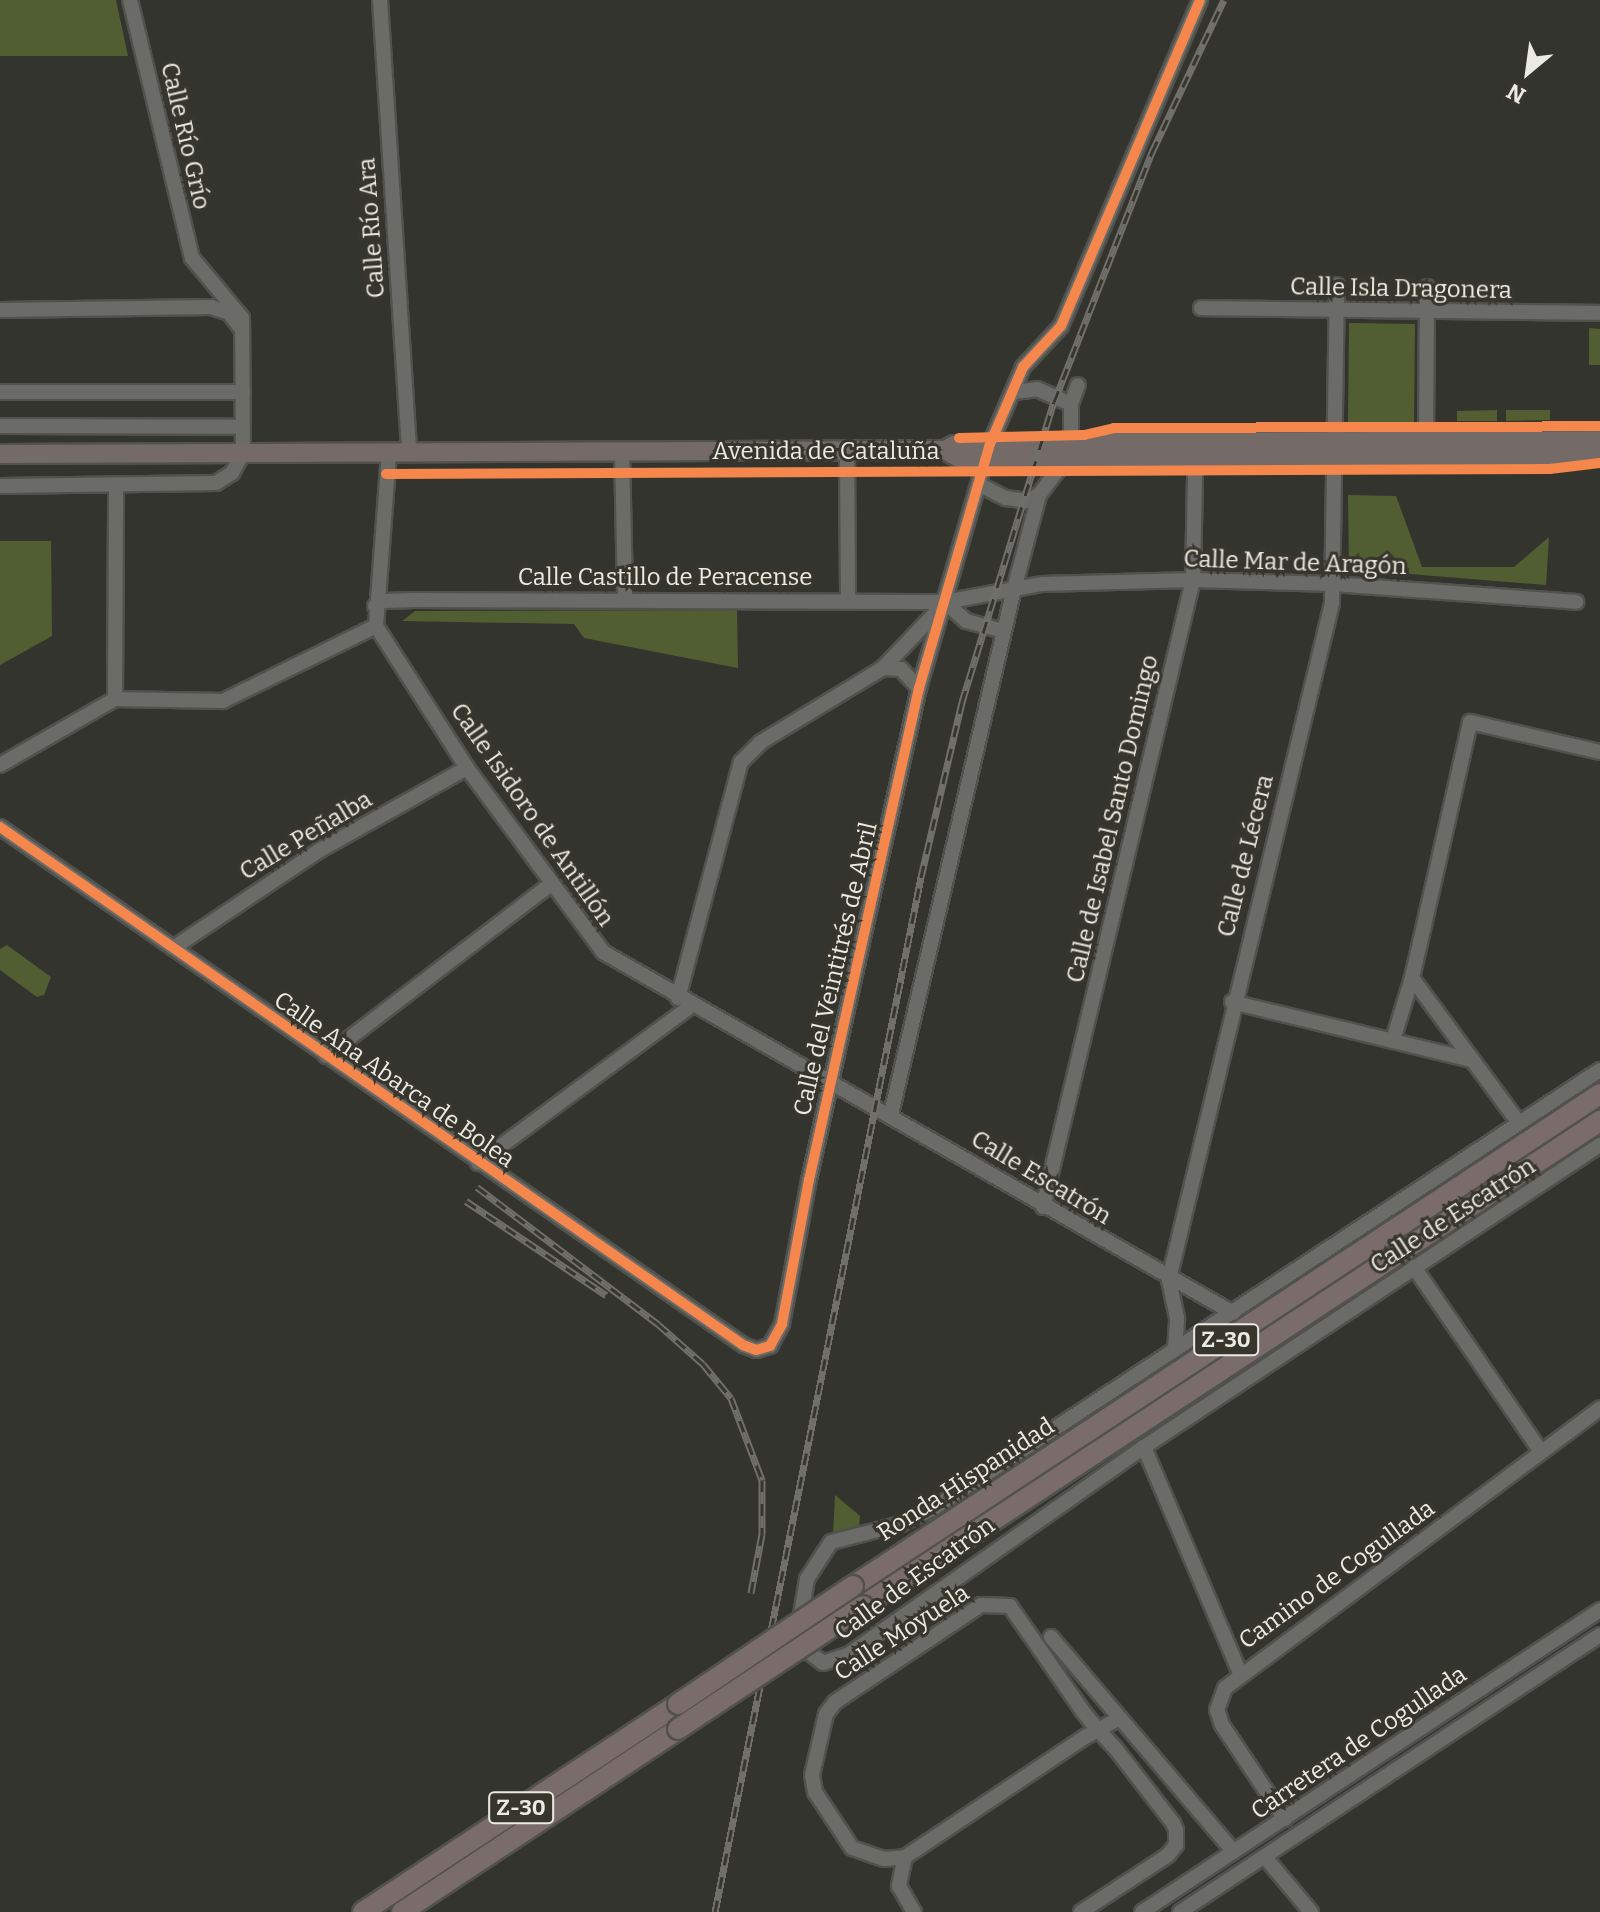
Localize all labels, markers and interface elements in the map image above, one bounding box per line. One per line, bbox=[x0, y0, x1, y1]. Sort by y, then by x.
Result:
north arrow bbox=[1488, 32, 1568, 112]
street label: Calle Río Grío bbox=[154, 60, 216, 212]
text: N bbox=[1502, 78, 1530, 109]
street label: Calle Río Ara bbox=[353, 157, 391, 299]
street label: Calle Isla Dragonera bbox=[1290, 273, 1512, 305]
street label: Avenida de Cataluña bbox=[712, 438, 940, 466]
street label: Calle Mar de Aragón bbox=[1183, 545, 1407, 581]
street label: Calle Castillo de Peracense bbox=[518, 564, 812, 592]
street label: Calle de Isabel Santo Domingo bbox=[1061, 652, 1165, 986]
street label: Calle Isidoro de Antillón bbox=[444, 698, 620, 932]
street label: Calle de Lécera bbox=[1212, 772, 1280, 940]
street label: Calle Peñalba bbox=[235, 785, 377, 887]
street label: Calle del Veintitrés de Abril bbox=[788, 819, 884, 1119]
street label: Calle Ana Abarca de Bolea bbox=[268, 986, 520, 1174]
street label: Calle Escatrón bbox=[966, 1125, 1116, 1231]
street label: Calle de Escatrón bbox=[1365, 1152, 1541, 1280]
road number: Z-30 bbox=[1192, 1322, 1260, 1358]
street label: Ronda Hispanidad bbox=[872, 1412, 1060, 1548]
street label: Camino de Cogullada bbox=[1234, 1494, 1440, 1656]
street label: Calle de Escatrón bbox=[829, 1511, 1001, 1647]
street label: Calle Moyuela bbox=[829, 1579, 975, 1687]
street label: Carretera de Cogullada bbox=[1246, 1660, 1472, 1826]
road number: Z-30 bbox=[487, 1790, 555, 1826]

